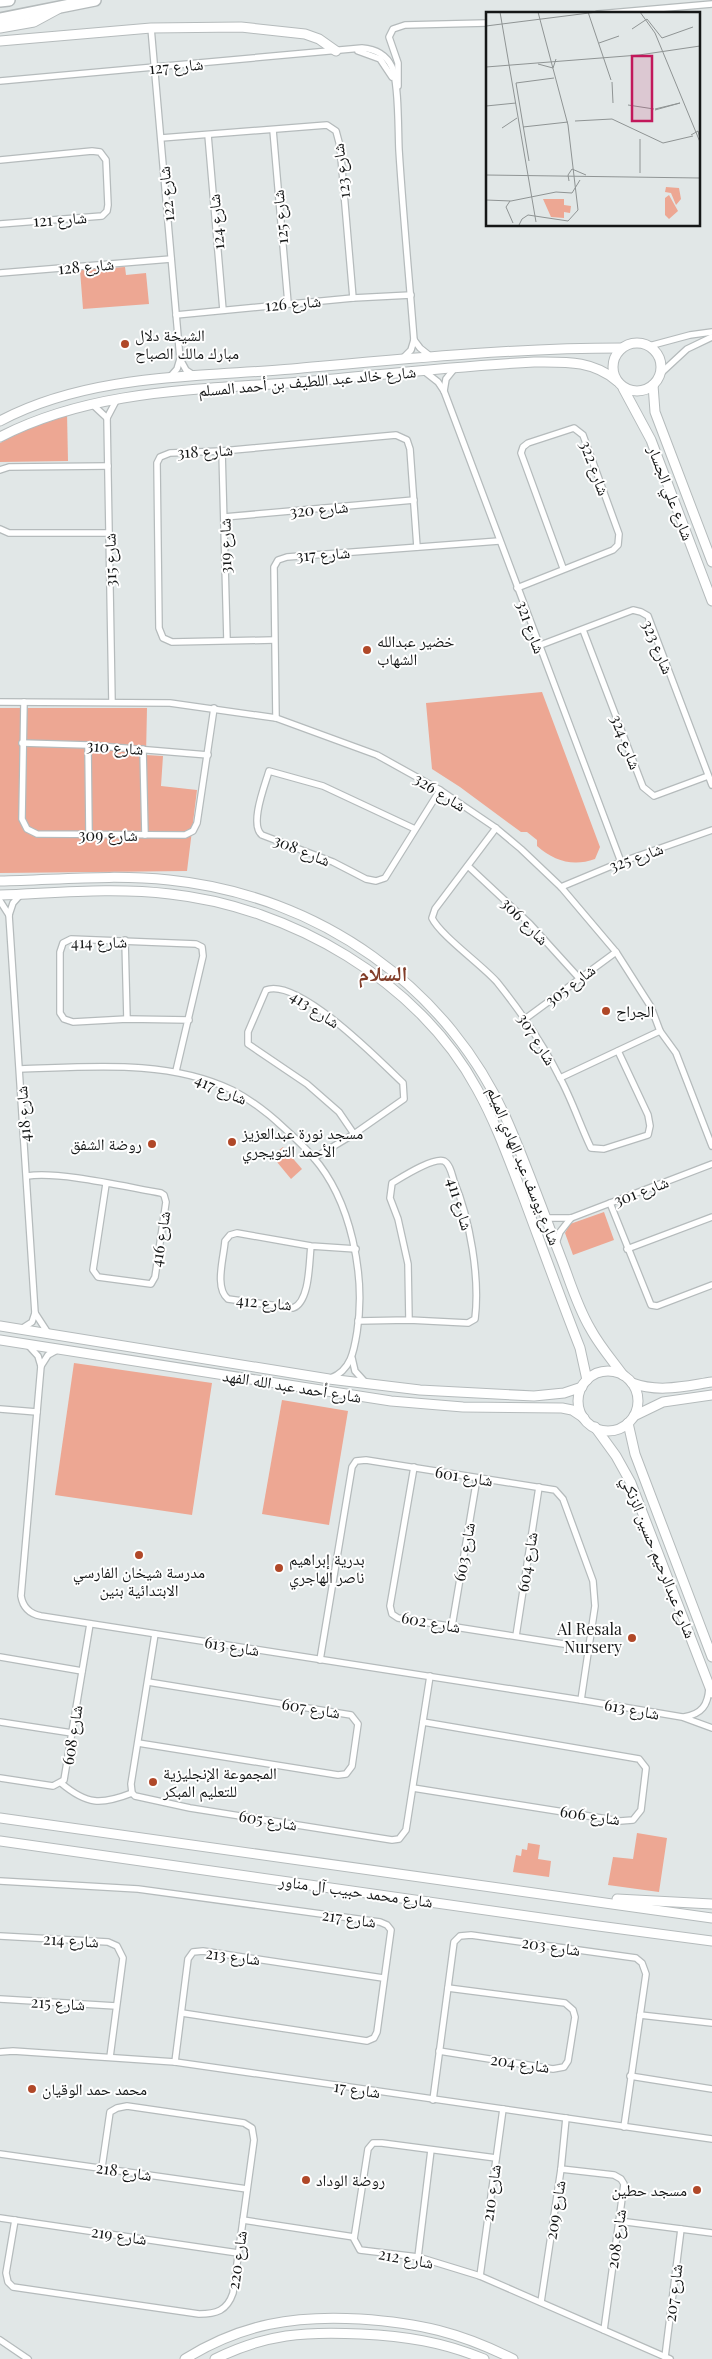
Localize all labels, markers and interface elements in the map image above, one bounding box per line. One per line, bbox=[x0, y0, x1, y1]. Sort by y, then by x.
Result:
inset map bbox=[486, 12, 700, 226]
street label: شارع 127 bbox=[148, 53, 204, 79]
street label: شارع 123 bbox=[327, 142, 355, 200]
street label: شارع 122 bbox=[153, 165, 179, 223]
street label: شارع 125 bbox=[267, 189, 293, 245]
street label: شارع 124 bbox=[203, 193, 229, 251]
street label: شارع 121 bbox=[32, 206, 88, 232]
street label: شارع 128 bbox=[57, 253, 115, 279]
street label: شارع 126 bbox=[264, 290, 322, 316]
place label: الشيخة دلال مبارك مالك الصباح bbox=[135, 324, 239, 364]
marker: الشيخة دلال مبارك مالك الصباح bbox=[119, 338, 131, 350]
street label: شارع خالد عبد اللطيف بن أحمد المسلم bbox=[197, 361, 417, 401]
street label: شارع 322 bbox=[575, 437, 615, 499]
street label: شارع 318 bbox=[177, 439, 233, 463]
street label: شارع علي الجسار bbox=[641, 441, 699, 544]
street label: شارع 320 bbox=[289, 495, 349, 523]
street label: شارع 319 bbox=[214, 518, 236, 574]
street label: شارع 315 bbox=[99, 533, 121, 587]
street label: شارع 317 bbox=[295, 541, 351, 567]
street label: شارع 321 bbox=[511, 597, 551, 657]
street label: شارع 323 bbox=[637, 617, 679, 677]
place label: خضير عبدالله الشهاب bbox=[377, 630, 455, 669]
marker: خضير عبدالله الشهاب bbox=[361, 644, 373, 656]
street label: شارع 324 bbox=[605, 711, 647, 773]
street label: شارع 310 bbox=[86, 734, 144, 760]
street label: شارع 326 bbox=[410, 767, 470, 817]
street label: شارع 309 bbox=[78, 824, 138, 846]
street label: شارع 308 bbox=[270, 829, 334, 871]
street label: شارع 325 bbox=[606, 837, 666, 877]
street label: شارع 306 bbox=[496, 892, 554, 950]
street label: شارع 414 bbox=[71, 931, 127, 953]
district label: السلام bbox=[359, 958, 407, 988]
street label: شارع 305 bbox=[540, 959, 600, 1011]
street label: شارع 413 bbox=[286, 985, 344, 1033]
place label: الجراح bbox=[616, 1000, 654, 1022]
marker: الجراح bbox=[600, 1005, 612, 1017]
street label: شارع 307 bbox=[512, 1009, 562, 1069]
street label: شارع 417 bbox=[192, 1068, 250, 1110]
street label: شارع يوسف عبد الهادي الميلم bbox=[480, 1084, 566, 1249]
street label: شارع 418 bbox=[10, 1085, 36, 1143]
place label: مسجد نورة عبدالعزيز الأحمد التويجري bbox=[241, 1122, 363, 1164]
place label: روضة الشفق bbox=[70, 1133, 142, 1155]
marker: مسجد نورة عبدالعزيز الأحمد التويجري bbox=[226, 1136, 238, 1148]
marker: روضة الشفق bbox=[146, 1138, 158, 1150]
street label: شارع 301 bbox=[610, 1170, 672, 1212]
street label: شارع 411 bbox=[442, 1175, 478, 1233]
street label: شارع 416 bbox=[145, 1209, 175, 1269]
street label: شارع 412 bbox=[235, 1289, 293, 1315]
street label: شارع أحمد عبد الله الفهد bbox=[221, 1364, 363, 1408]
street label: شارع 601 bbox=[434, 1461, 494, 1491]
street label: شارع عبدالرحيم حسين الزنكي bbox=[614, 1473, 702, 1642]
street label: شارع 603 bbox=[448, 1521, 480, 1583]
street label: شارع 604 bbox=[511, 1531, 543, 1593]
place label: بدرية إبراهيم ناصر الهاجري bbox=[289, 1548, 365, 1590]
marker: مدرسة شيخان الفارسي الابتدائية بنين bbox=[133, 1549, 145, 1561]
place label: مدرسة شيخان الفارسي الابتدائية بنين bbox=[73, 1561, 205, 1601]
marker: بدرية إبراهيم ناصر الهاجري bbox=[273, 1562, 285, 1574]
street label: شارع 602 bbox=[400, 1606, 462, 1638]
place label: Al Resala Nursery bbox=[556, 1618, 622, 1657]
street label: شارع 613 bbox=[203, 1631, 261, 1661]
marker: Al Resala Nursery bbox=[626, 1632, 638, 1644]
street label: شارع 607 bbox=[280, 1693, 342, 1723]
street label: شارع 613 bbox=[603, 1693, 661, 1725]
street label: شارع 608 bbox=[56, 1703, 88, 1767]
place label: المجموعة الإنجليزية للتعليم المبكر bbox=[162, 1762, 277, 1802]
marker: المجموعة الإنجليزية للتعليم المبكر bbox=[147, 1776, 159, 1788]
street label: شارع 606 bbox=[558, 1800, 622, 1830]
street label: شارع 605 bbox=[237, 1805, 299, 1835]
street label: شارع محمد حبيب آل مناور bbox=[277, 1869, 434, 1913]
street label: شارع 217 bbox=[320, 1903, 378, 1933]
street label: شارع 214 bbox=[43, 1928, 99, 1952]
street label: شارع 203 bbox=[520, 1931, 582, 1961]
street label: شارع 213 bbox=[204, 1942, 262, 1970]
street label: شارع 215 bbox=[30, 1991, 86, 2015]
street label: شارع 204 bbox=[489, 2048, 551, 2078]
street label: شارع 17 bbox=[332, 2075, 382, 2103]
place label: محمد حمد الوقيان bbox=[42, 2078, 147, 2100]
marker: محمد حمد الوقيان bbox=[26, 2083, 38, 2095]
street label: شارع 218 bbox=[95, 2156, 153, 2186]
street label: شارع 210 bbox=[476, 2163, 506, 2223]
place label: روضة الوداد bbox=[316, 2169, 385, 2190]
marker: روضة الوداد bbox=[300, 2174, 312, 2186]
street label: شارع 209 bbox=[539, 2179, 571, 2241]
place label: مسجد حطين bbox=[612, 2179, 687, 2201]
marker: مسجد حطين bbox=[691, 2184, 703, 2196]
street label: شارع 208 bbox=[601, 2208, 631, 2270]
street label: شارع 219 bbox=[90, 2220, 148, 2250]
street label: شارع 220 bbox=[222, 2229, 252, 2291]
street label: شارع 212 bbox=[377, 2242, 435, 2274]
street label: شارع 207 bbox=[659, 2263, 687, 2323]

